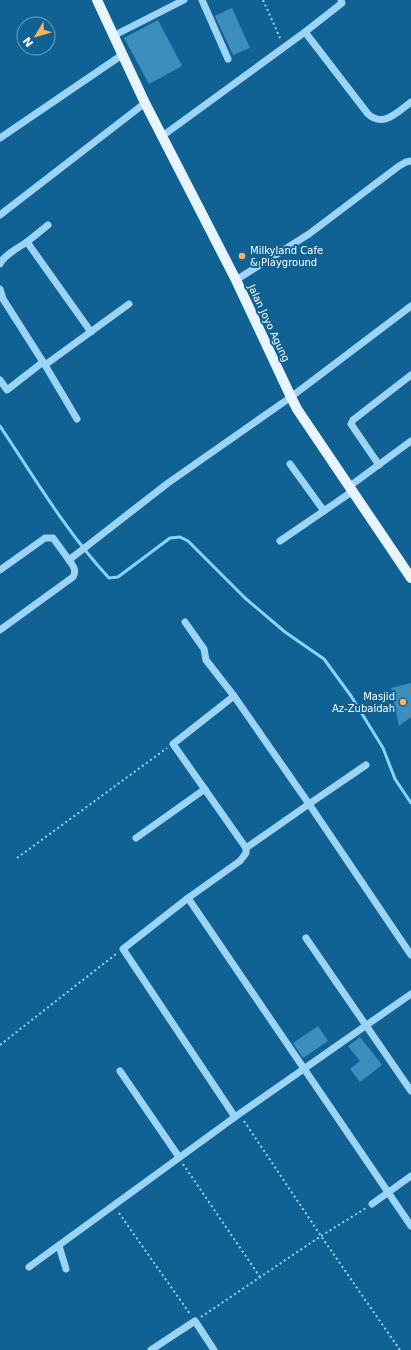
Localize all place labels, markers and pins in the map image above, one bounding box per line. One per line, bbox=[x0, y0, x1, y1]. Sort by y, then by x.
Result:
place label: Milkyland Cafe & Playground bbox=[250, 245, 323, 268]
marker: Milkyland Cafe & Playground bbox=[237, 251, 247, 261]
place label: Masjid Az-Zubaidah bbox=[332, 691, 395, 714]
marker: Masjid Az-Zubaidah bbox=[398, 697, 408, 707]

